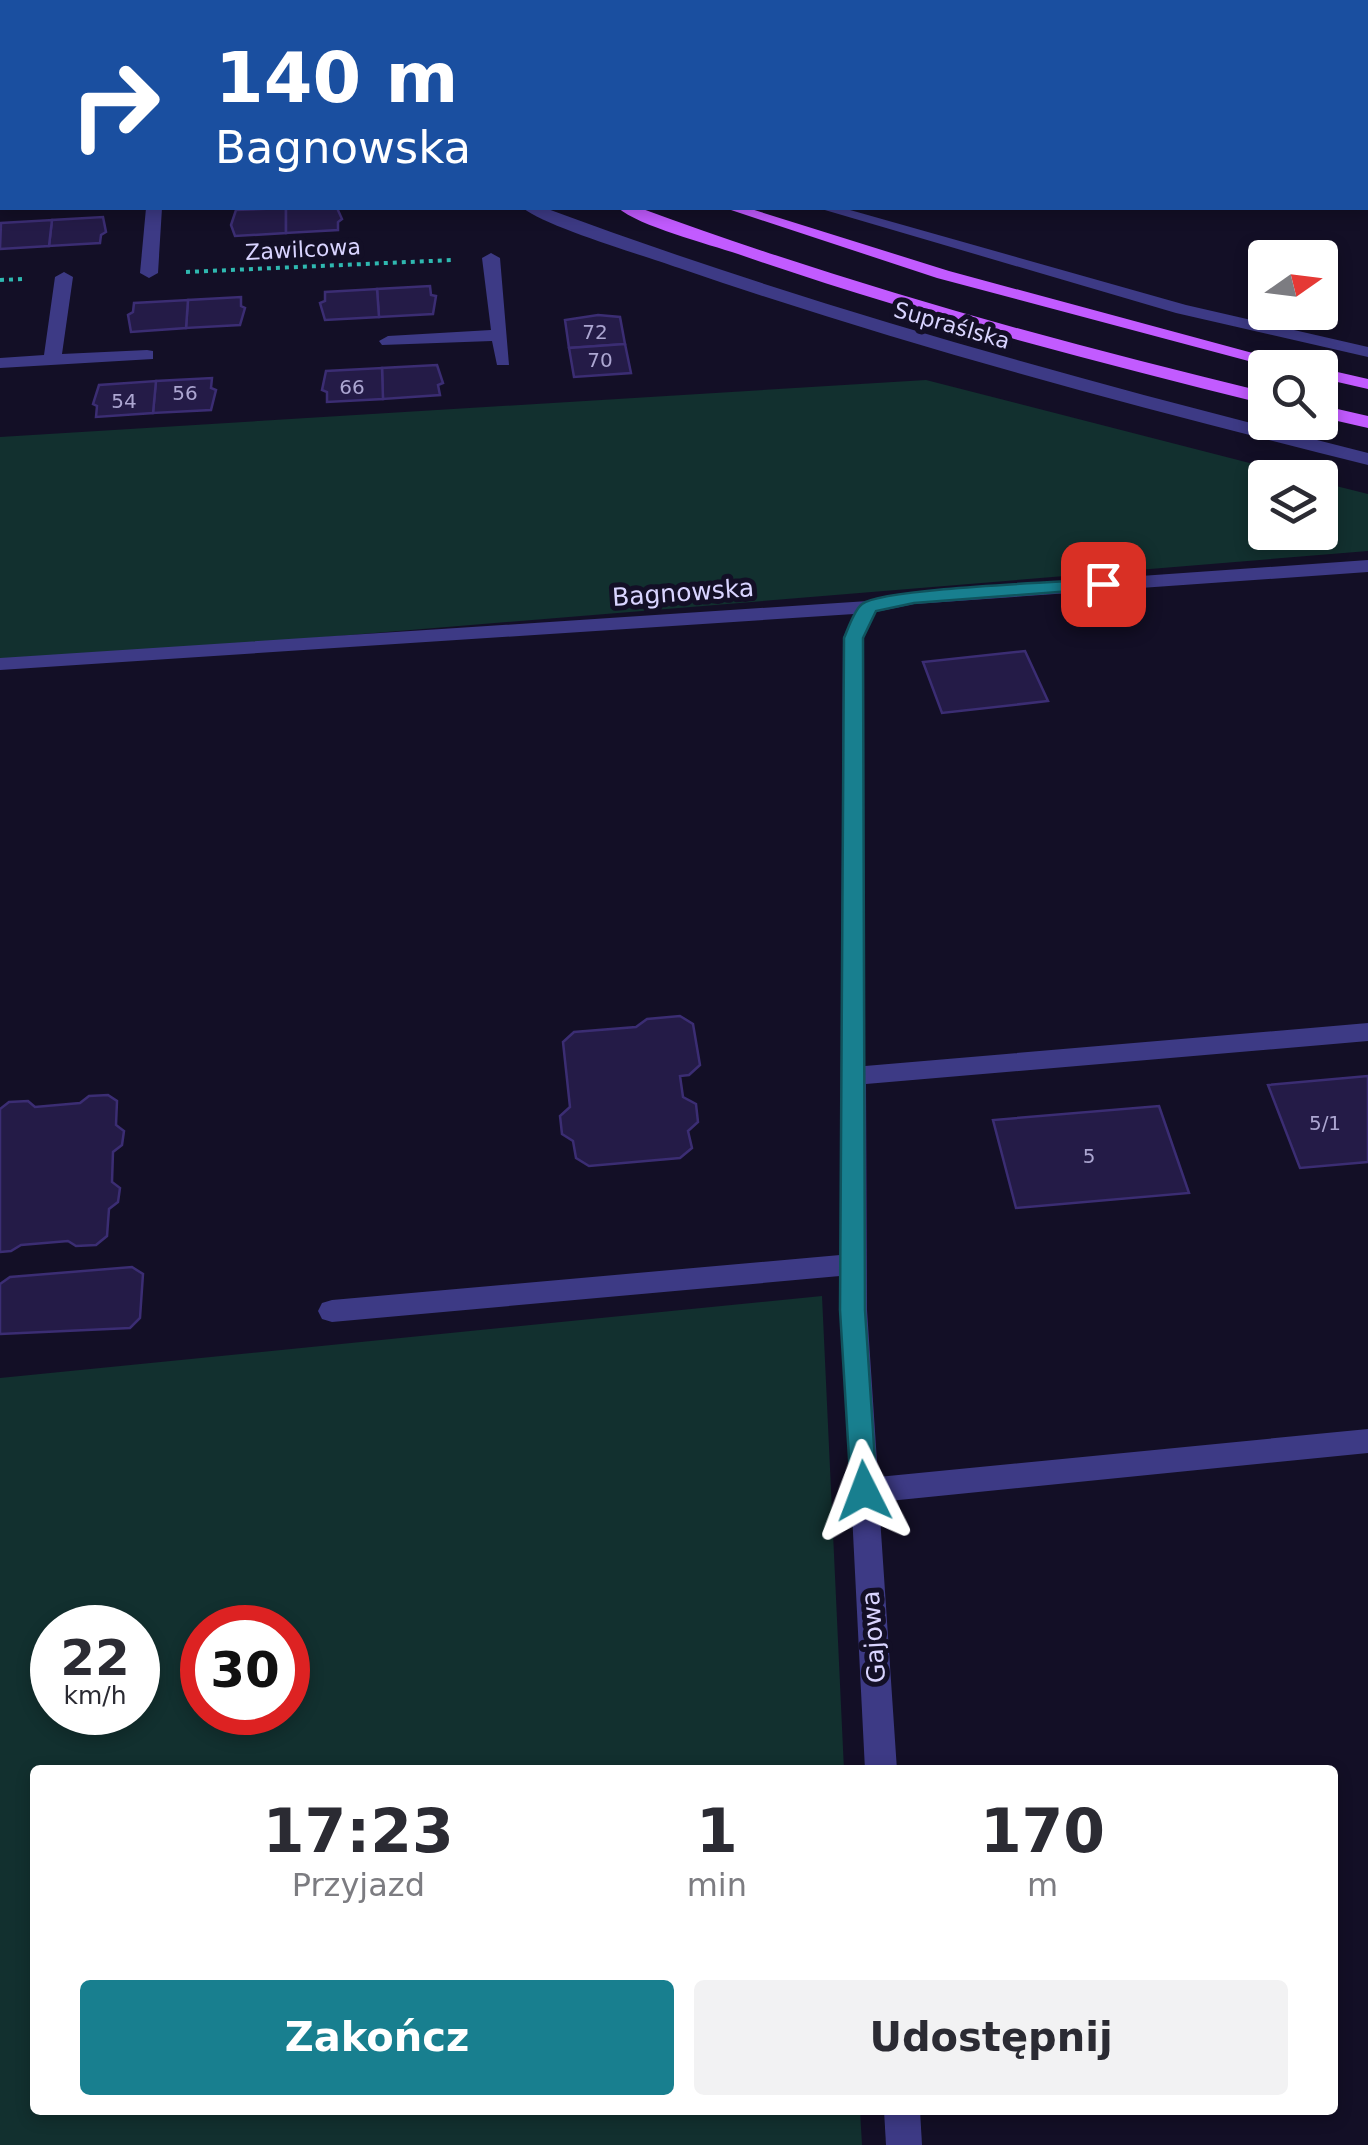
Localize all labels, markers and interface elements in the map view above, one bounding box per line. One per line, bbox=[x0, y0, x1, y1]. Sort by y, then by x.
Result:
text: 140 m bbox=[215, 37, 458, 119]
icon: right bbox=[50, 40, 180, 170]
text: Bagnowska bbox=[215, 121, 471, 174]
street label: Zawilcowa bbox=[245, 234, 362, 265]
north arrow bbox=[1248, 240, 1338, 330]
map controls bbox=[1248, 240, 1338, 550]
street label: Supraślska bbox=[891, 297, 1013, 354]
house number: 72 bbox=[582, 320, 608, 344]
house number: 70 bbox=[587, 348, 613, 372]
button: search bbox=[1248, 350, 1338, 440]
house number: 66 bbox=[339, 375, 365, 399]
house number: 56 bbox=[172, 381, 198, 405]
house number: 54 bbox=[111, 389, 137, 413]
button: layers bbox=[1248, 460, 1338, 550]
pin bbox=[1061, 542, 1146, 627]
icon: arrive bbox=[1076, 557, 1131, 612]
street label: Bagnowska bbox=[611, 573, 755, 612]
house number: 5/1 bbox=[1309, 1111, 1341, 1135]
house number: 5 bbox=[1083, 1144, 1095, 1168]
position arrow bbox=[812, 1439, 916, 1543]
street label: Gajowa bbox=[856, 1590, 891, 1684]
speed limit sign: 30 bbox=[180, 1605, 310, 1735]
text: 22 bbox=[60, 1629, 130, 1687]
text: km/h bbox=[63, 1681, 127, 1710]
text: 17:23 bbox=[263, 1796, 454, 1866]
text: 1 bbox=[696, 1796, 738, 1866]
text: 170 bbox=[980, 1796, 1105, 1866]
text: Przyjazd bbox=[292, 1866, 425, 1904]
text: min bbox=[687, 1866, 747, 1904]
text: m bbox=[1027, 1866, 1058, 1904]
button: Zakończ bbox=[80, 1980, 674, 2095]
button: Udostępnij bbox=[694, 1980, 1288, 2095]

